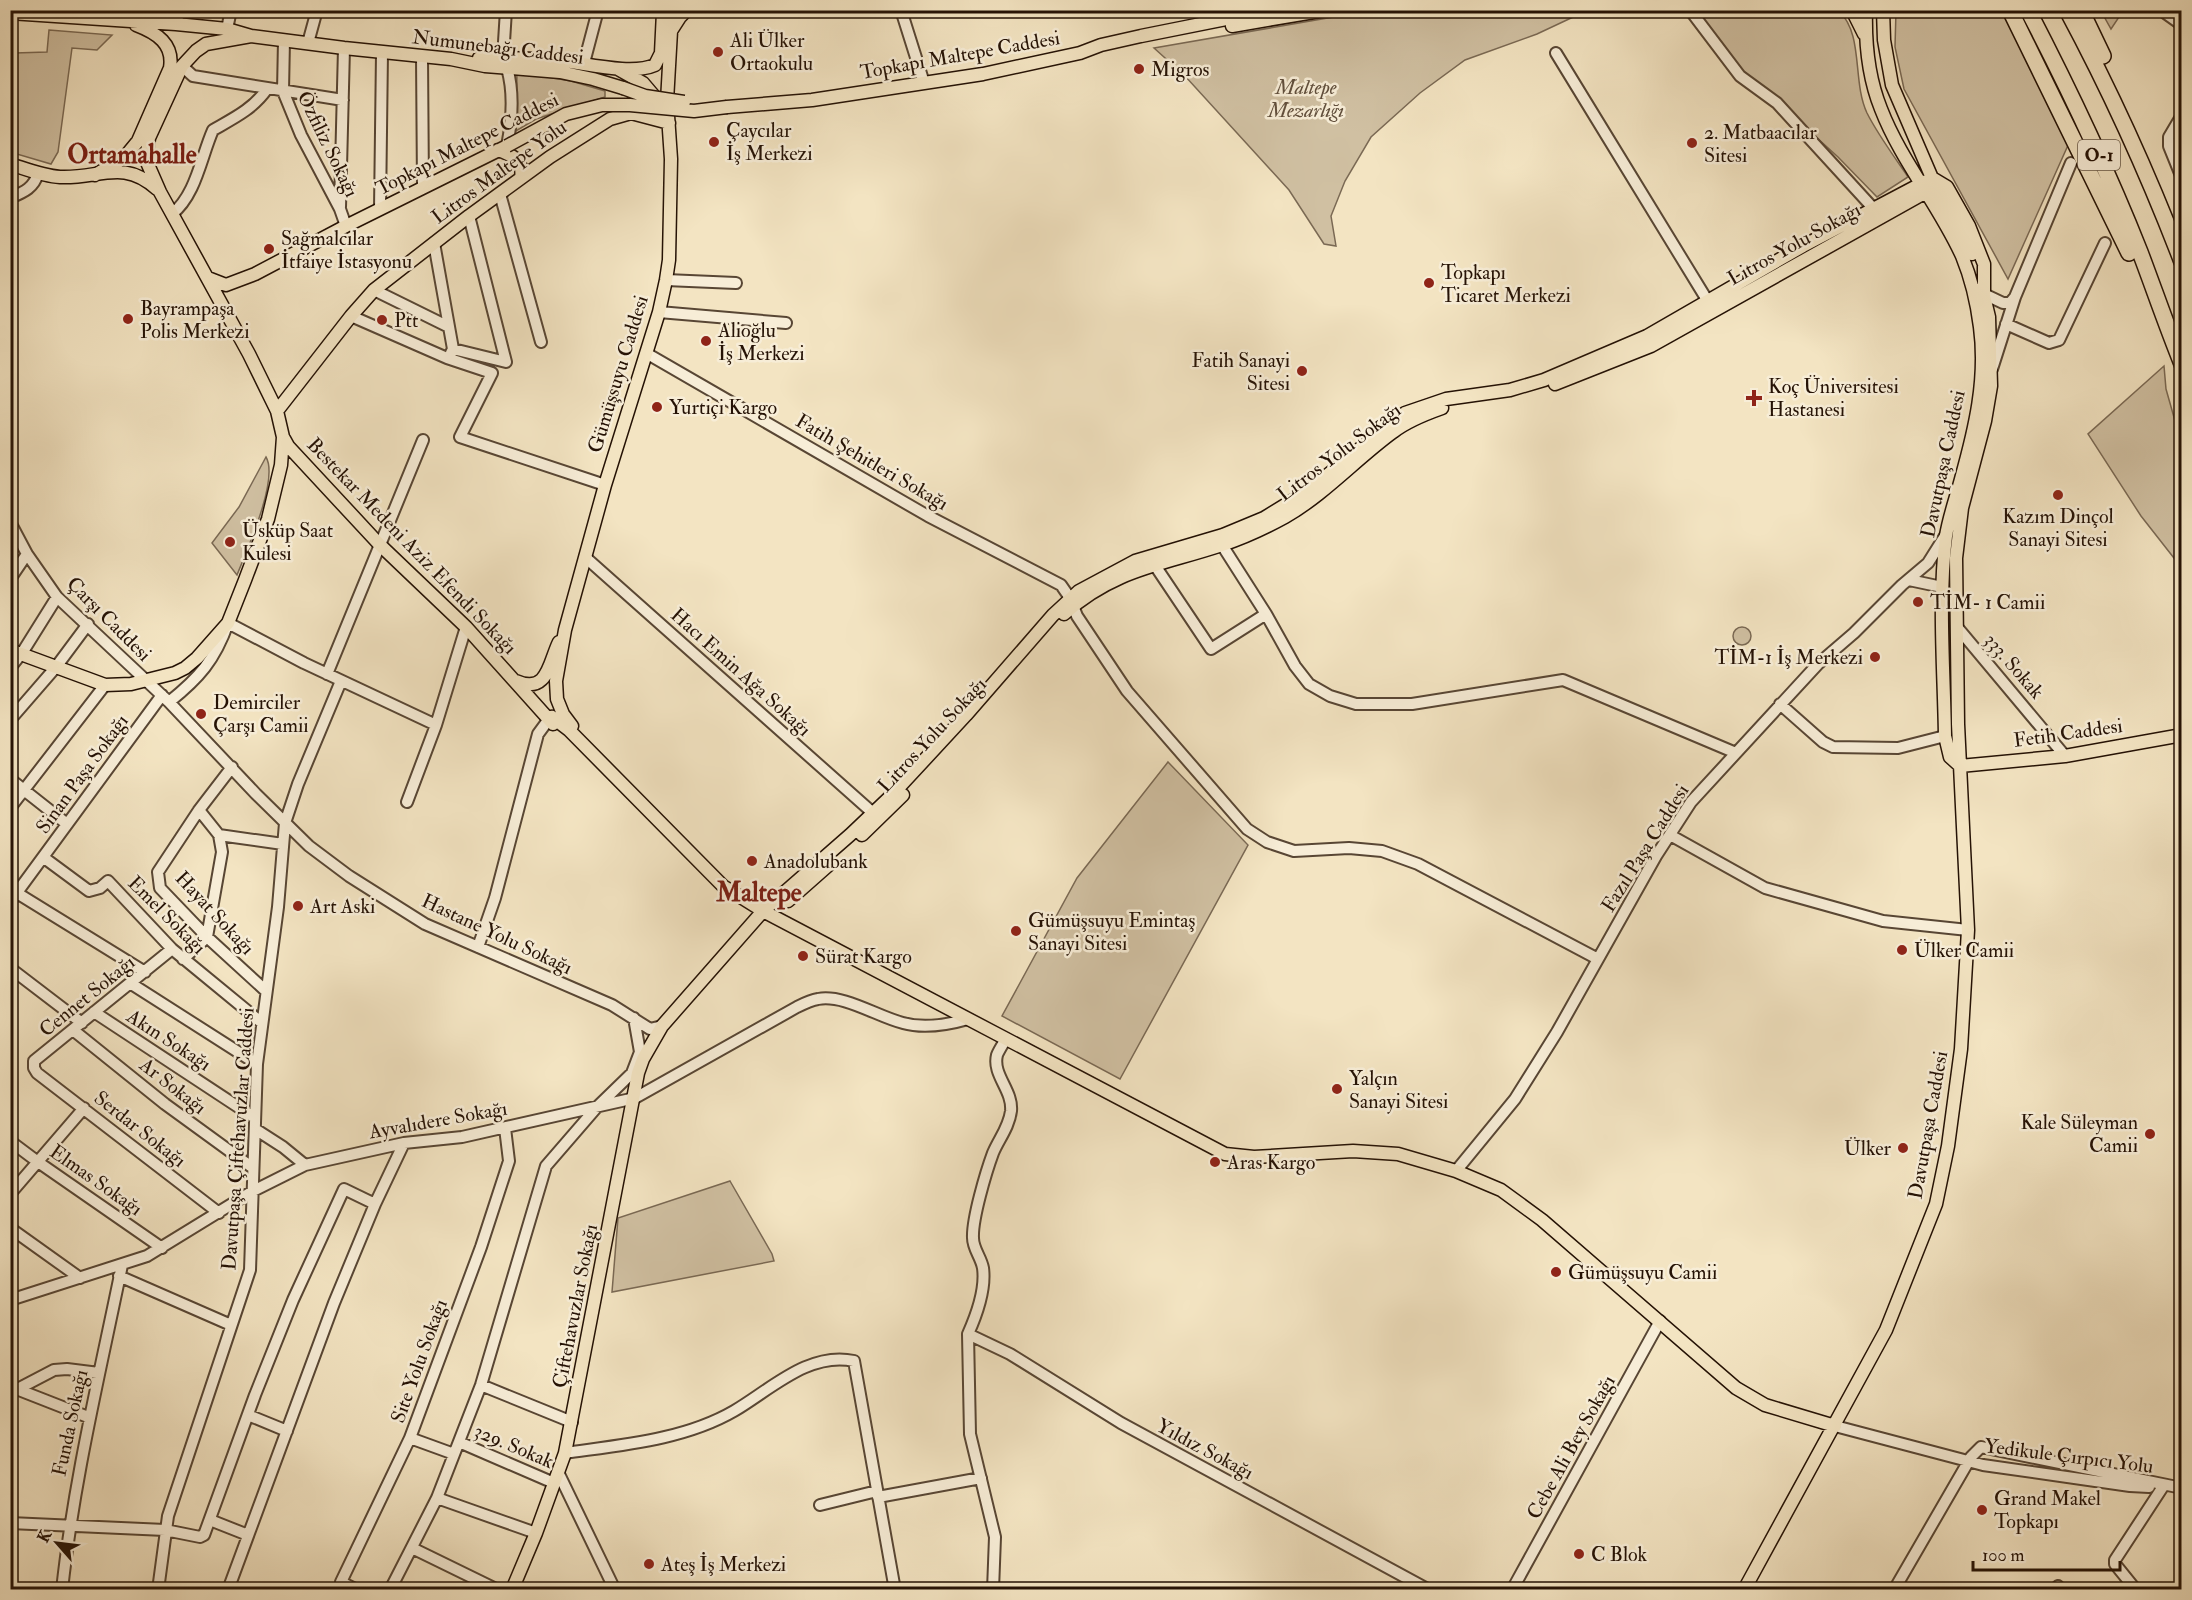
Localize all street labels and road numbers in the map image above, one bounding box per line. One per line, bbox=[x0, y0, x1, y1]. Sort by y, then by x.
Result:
street label: Numunebağı Caddesi bbox=[411, 24, 585, 70]
street label: Topkapı Maltepe Caddesi bbox=[858, 25, 1062, 86]
street label: Özfiliz Sokağı bbox=[292, 87, 364, 201]
street label: Topkapı Maltepe Caddesi bbox=[371, 87, 563, 202]
street label: Litros Maltepe Yolu bbox=[427, 115, 572, 230]
road number: O-1 bbox=[2078, 140, 2120, 170]
street label: Litros Yolu Sokağı bbox=[1723, 197, 1865, 291]
street label: Gümüşsuyu Caddesi bbox=[582, 292, 654, 456]
street label: Davutpaşa Caddesi bbox=[1915, 388, 1972, 540]
street label: Litros Yolu Sokağı bbox=[1272, 397, 1406, 507]
street label: Fatih Şehitleri Sokağı bbox=[791, 408, 953, 516]
street label: Bestekar Medeni Aziz Efendi Sokağı bbox=[302, 432, 522, 660]
street label: Çarşı Caddesi bbox=[61, 571, 157, 667]
street label: Hacı Emin Ağa Sokağı bbox=[666, 602, 816, 742]
street label: 333. Sokak bbox=[1979, 628, 2050, 704]
street label: Litros Yolu Sokağı bbox=[872, 672, 992, 798]
street label: Sinan Paşa Sokağı bbox=[30, 709, 134, 839]
street label: Fetih Caddesi bbox=[2012, 713, 2124, 753]
street label: Fazıl Paşa Caddesi bbox=[1596, 779, 1694, 917]
street label: Hayat Sokağı bbox=[170, 866, 260, 960]
street label: Emel Sokağı bbox=[122, 870, 212, 960]
street label: Hastane Yolu Sokağı bbox=[418, 888, 576, 980]
street label: Cennet Sokağı bbox=[34, 950, 140, 1042]
street label: Akın Sokağı bbox=[121, 1003, 216, 1077]
street label: Davutpaşa Çiftehavuzlar Caddesi bbox=[216, 1007, 261, 1271]
street label: Davutpaşa Caddesi bbox=[1903, 1049, 1954, 1201]
street label: Ar Sokağı bbox=[134, 1052, 211, 1120]
street label: Serdar Sokağı bbox=[89, 1085, 191, 1173]
street label: Ayvalıdere Sokağı bbox=[366, 1096, 509, 1145]
street label: Elmas Sokağı bbox=[45, 1139, 147, 1221]
street label: Çiftehavuzlar Sokağı bbox=[547, 1222, 603, 1390]
street label: Site Yolu Sokağı bbox=[385, 1296, 453, 1426]
street label: Funda Sokağı bbox=[47, 1367, 93, 1479]
street label: Cebe Ali Bey Sokağı bbox=[1521, 1371, 1621, 1523]
street label: Yıldız Sokağı bbox=[1152, 1413, 1258, 1485]
street label: 329. Sokak bbox=[470, 1418, 558, 1474]
street label: Yedikule Çırpıcı Yolu bbox=[1983, 1433, 2155, 1480]

